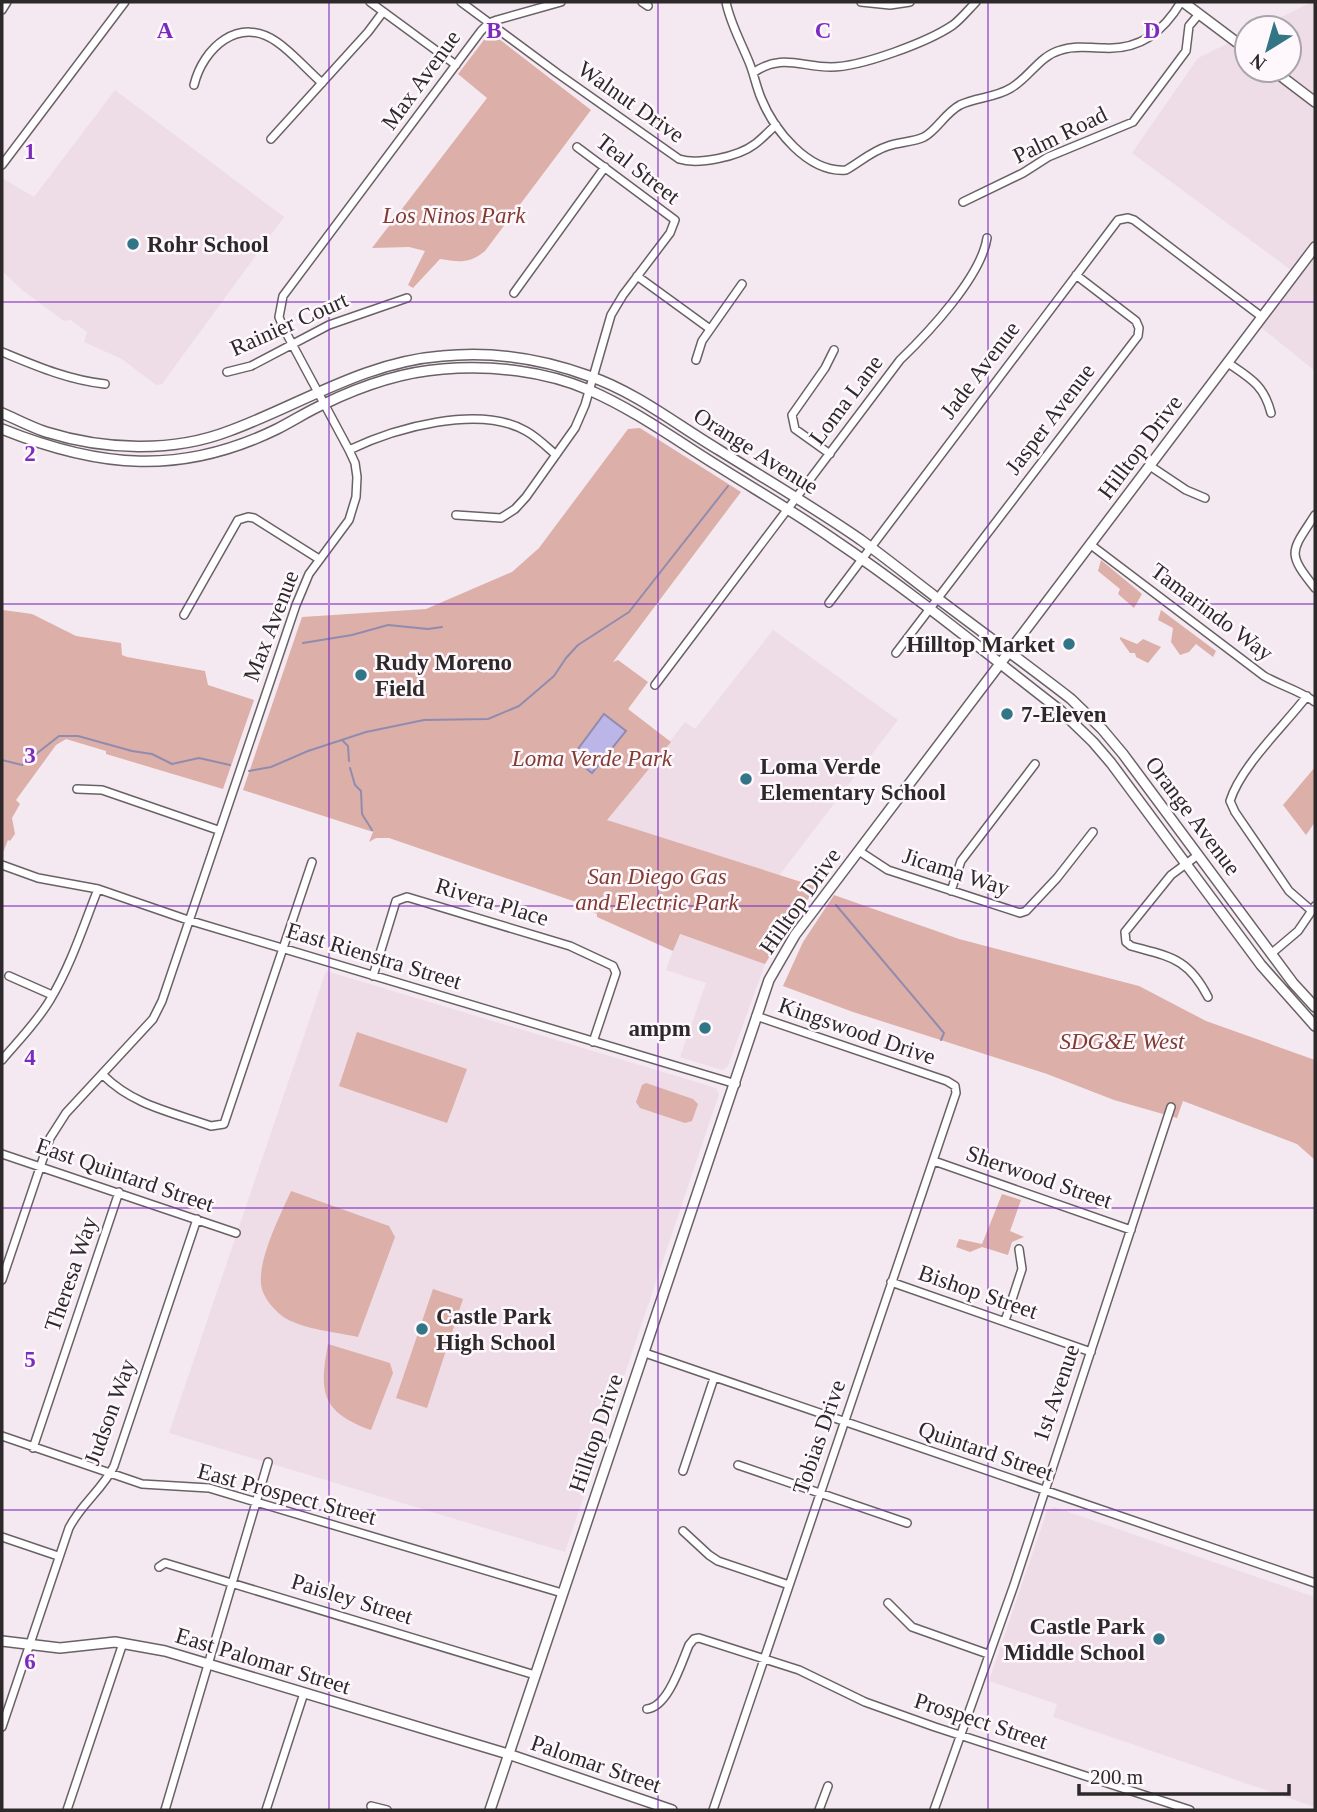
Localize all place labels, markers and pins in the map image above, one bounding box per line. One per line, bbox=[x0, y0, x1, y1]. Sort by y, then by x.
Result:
place label: Rohr School bbox=[147, 232, 269, 257]
marker: Rohr School bbox=[125, 236, 141, 252]
place label: Hilltop Market bbox=[906, 632, 1055, 657]
marker: Hilltop Market bbox=[1061, 636, 1077, 652]
place label: Rudy Moreno Field bbox=[375, 650, 512, 701]
marker: Rudy Moreno Field bbox=[353, 667, 369, 683]
place label: 7-Eleven bbox=[1021, 702, 1107, 727]
marker: 7-Eleven bbox=[999, 706, 1015, 722]
place label: Loma Verde Elementary School bbox=[760, 754, 946, 805]
marker: Loma Verde Elementary School bbox=[738, 771, 754, 787]
place label: ampm bbox=[628, 1016, 691, 1041]
marker: ampm bbox=[697, 1020, 713, 1036]
place label: Castle Park High School bbox=[436, 1304, 556, 1355]
marker: Castle Park High School bbox=[414, 1321, 430, 1337]
place label: Castle Park Middle School bbox=[1004, 1614, 1145, 1665]
marker: Castle Park Middle School bbox=[1151, 1631, 1167, 1647]

